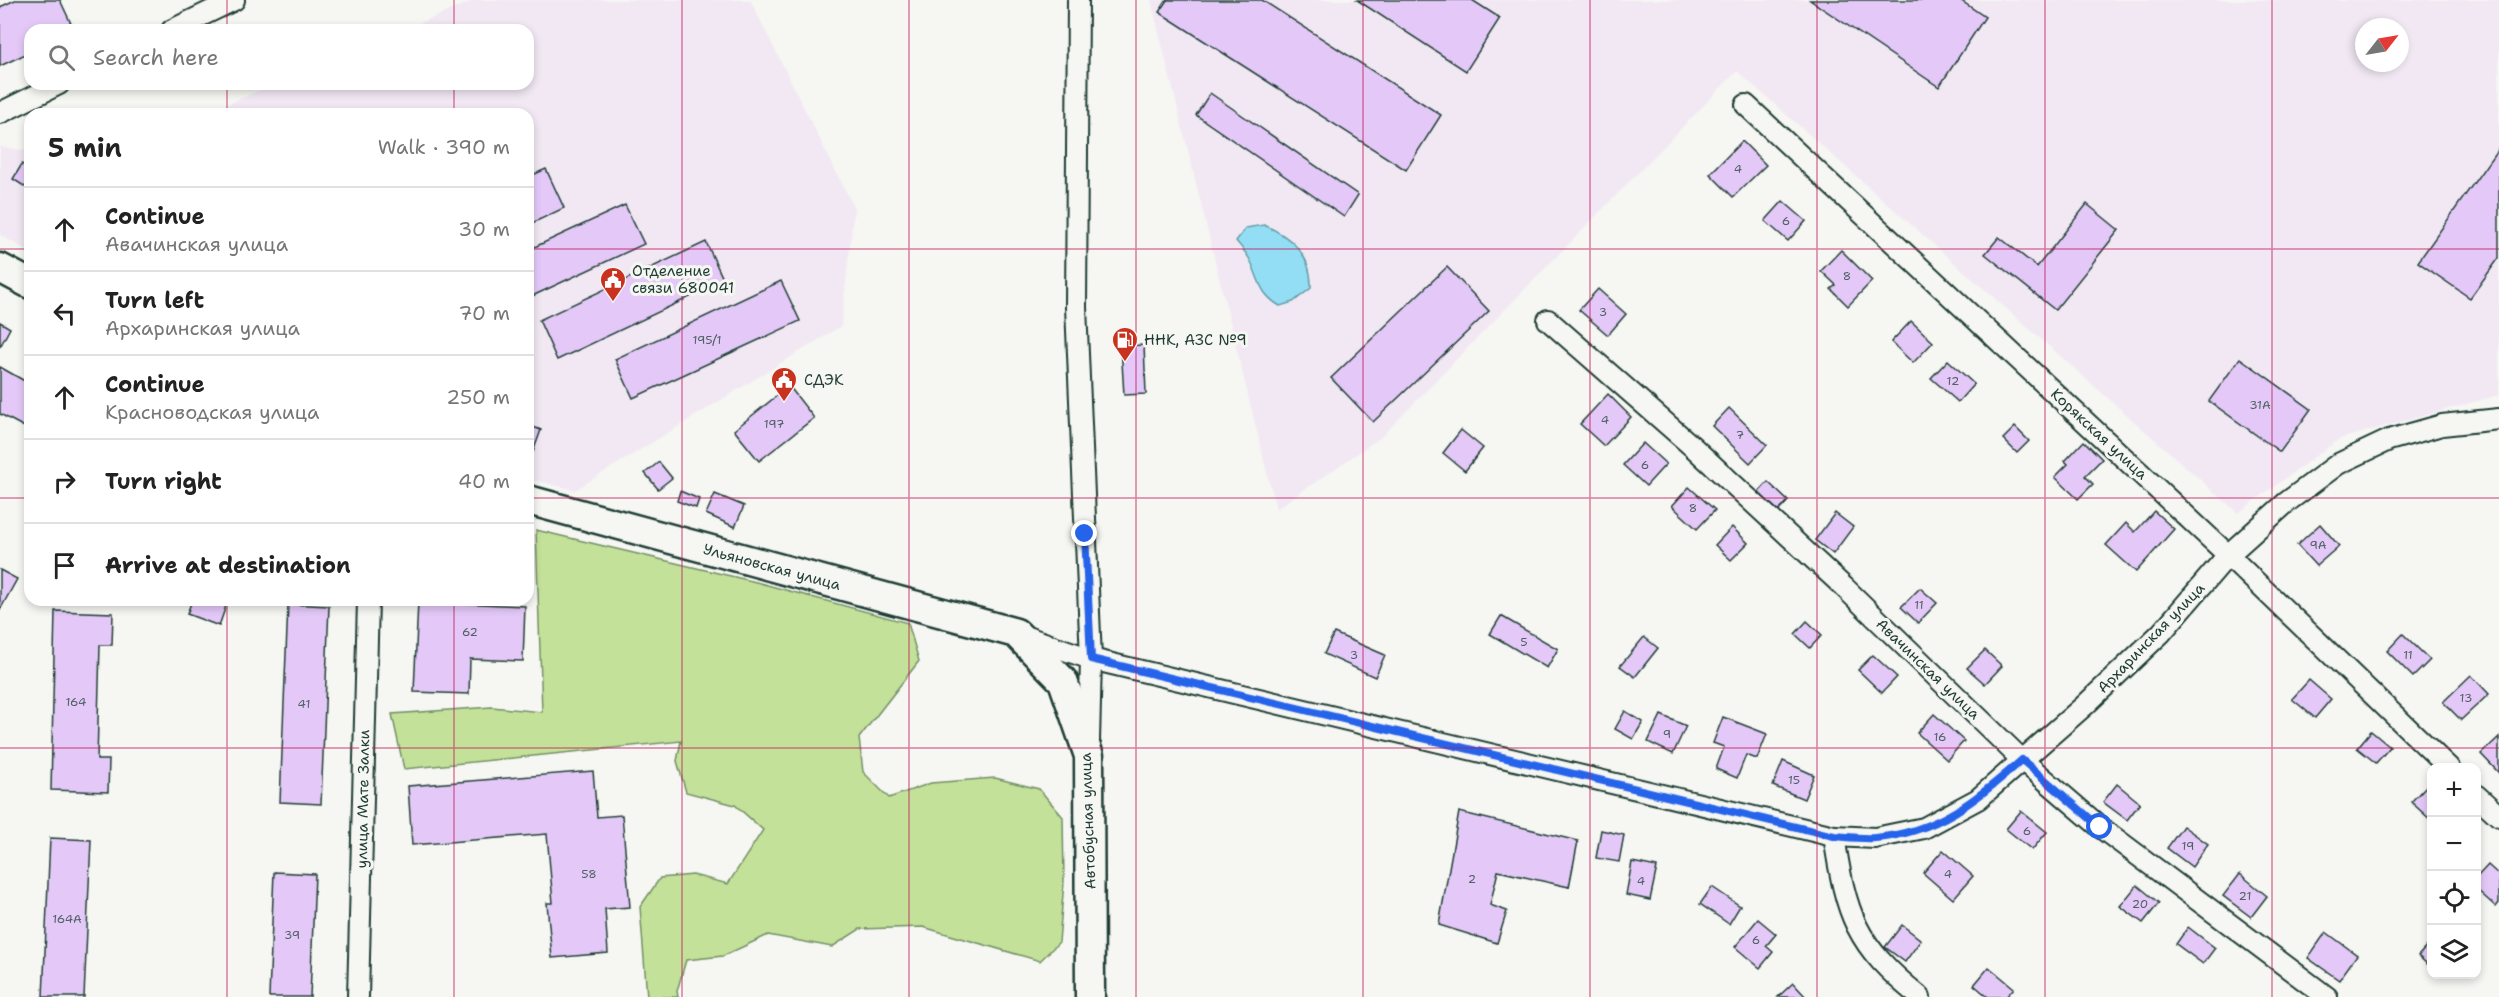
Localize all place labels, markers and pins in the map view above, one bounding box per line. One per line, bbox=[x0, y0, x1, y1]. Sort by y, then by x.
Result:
place label: Отделение связи 680041 bbox=[632, 261, 734, 298]
public building icon: Отделение связи 680041 bbox=[598, 265, 628, 303]
fuel station icon: ННК, АЗС №9 bbox=[1110, 325, 1140, 363]
place label: ННК, АЗС №9 bbox=[1144, 330, 1247, 350]
public building icon: СДЭК bbox=[769, 365, 799, 403]
place label: СДЭК bbox=[804, 370, 844, 390]

